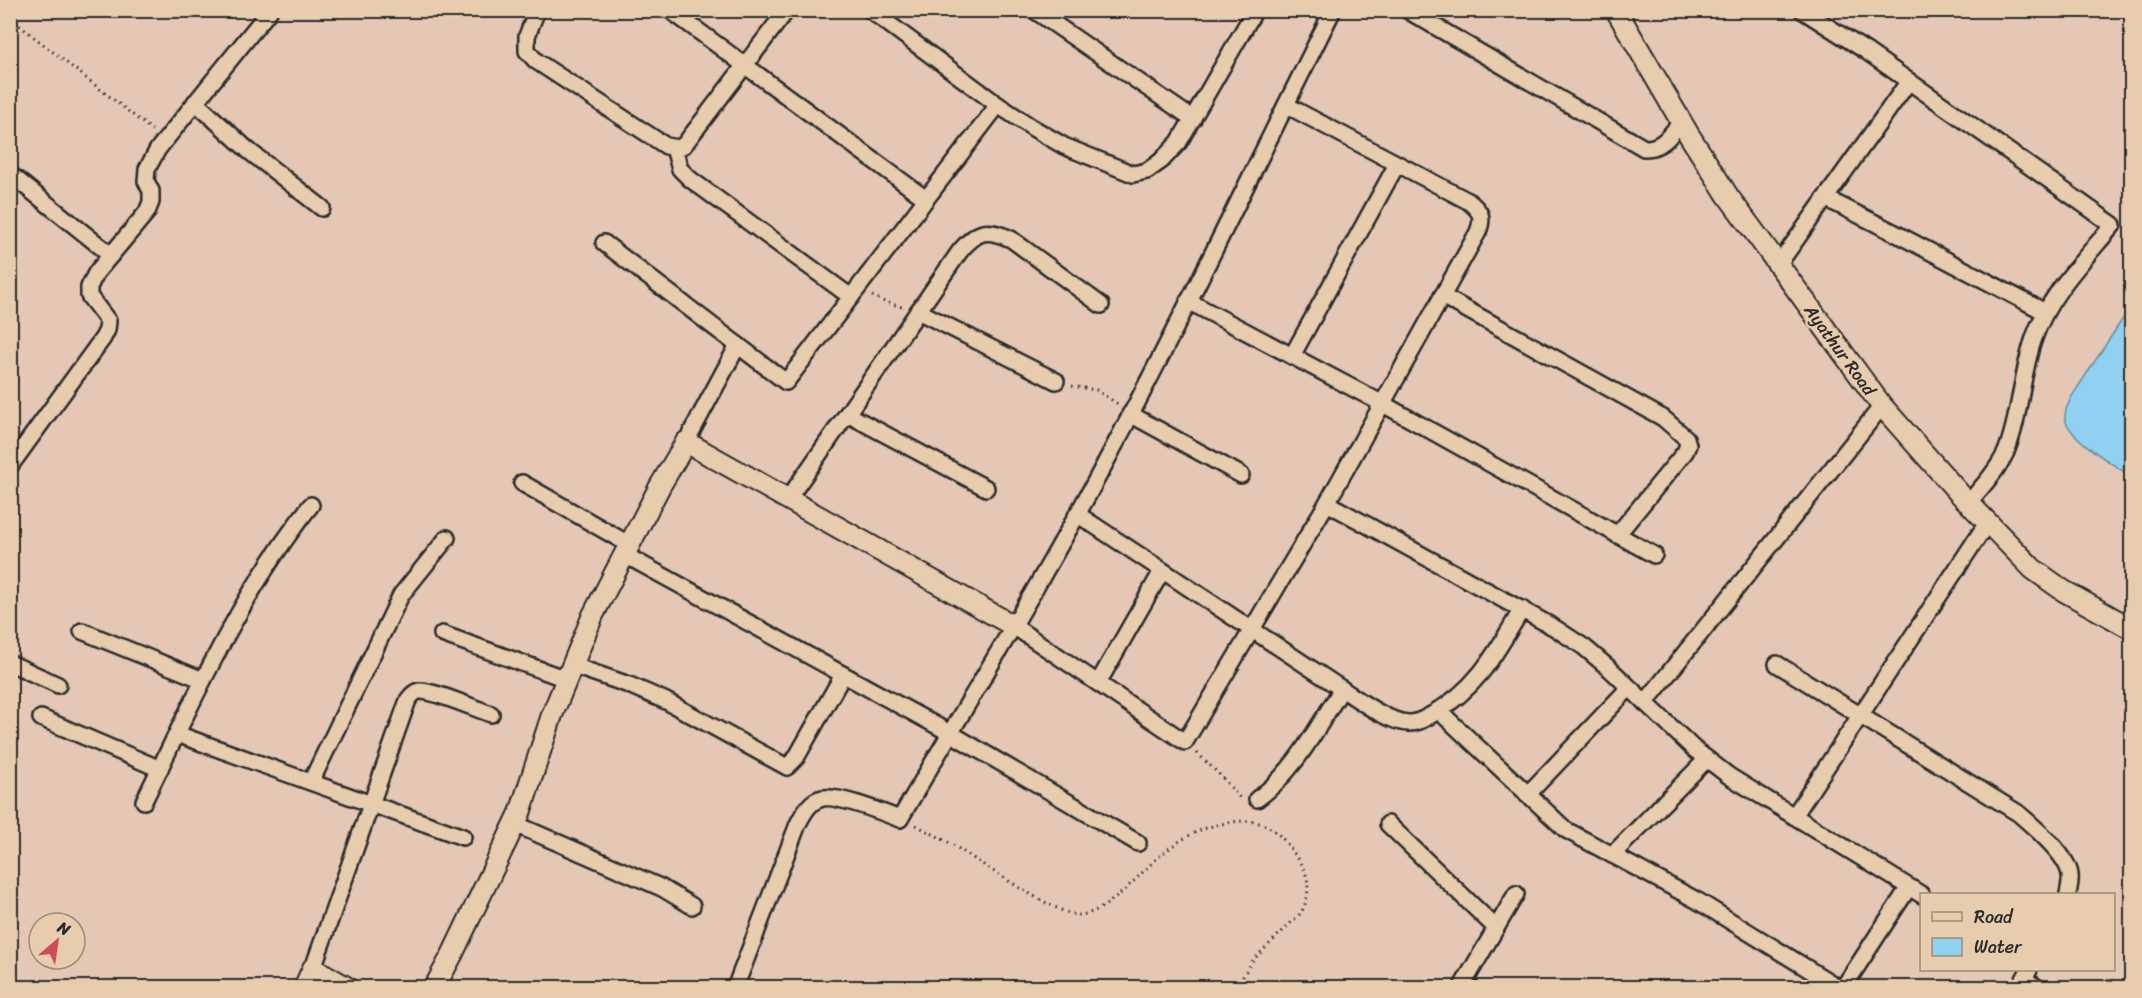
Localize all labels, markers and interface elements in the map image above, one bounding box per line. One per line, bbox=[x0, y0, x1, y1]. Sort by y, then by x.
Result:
street label: Ayathur Road bbox=[1795, 296, 1885, 404]
legend bbox=[1920, 893, 2115, 971]
text: Road bbox=[1974, 901, 2014, 933]
north arrow bbox=[27, 911, 87, 971]
text: N bbox=[51, 912, 77, 944]
text: Water bbox=[1974, 931, 2023, 963]

